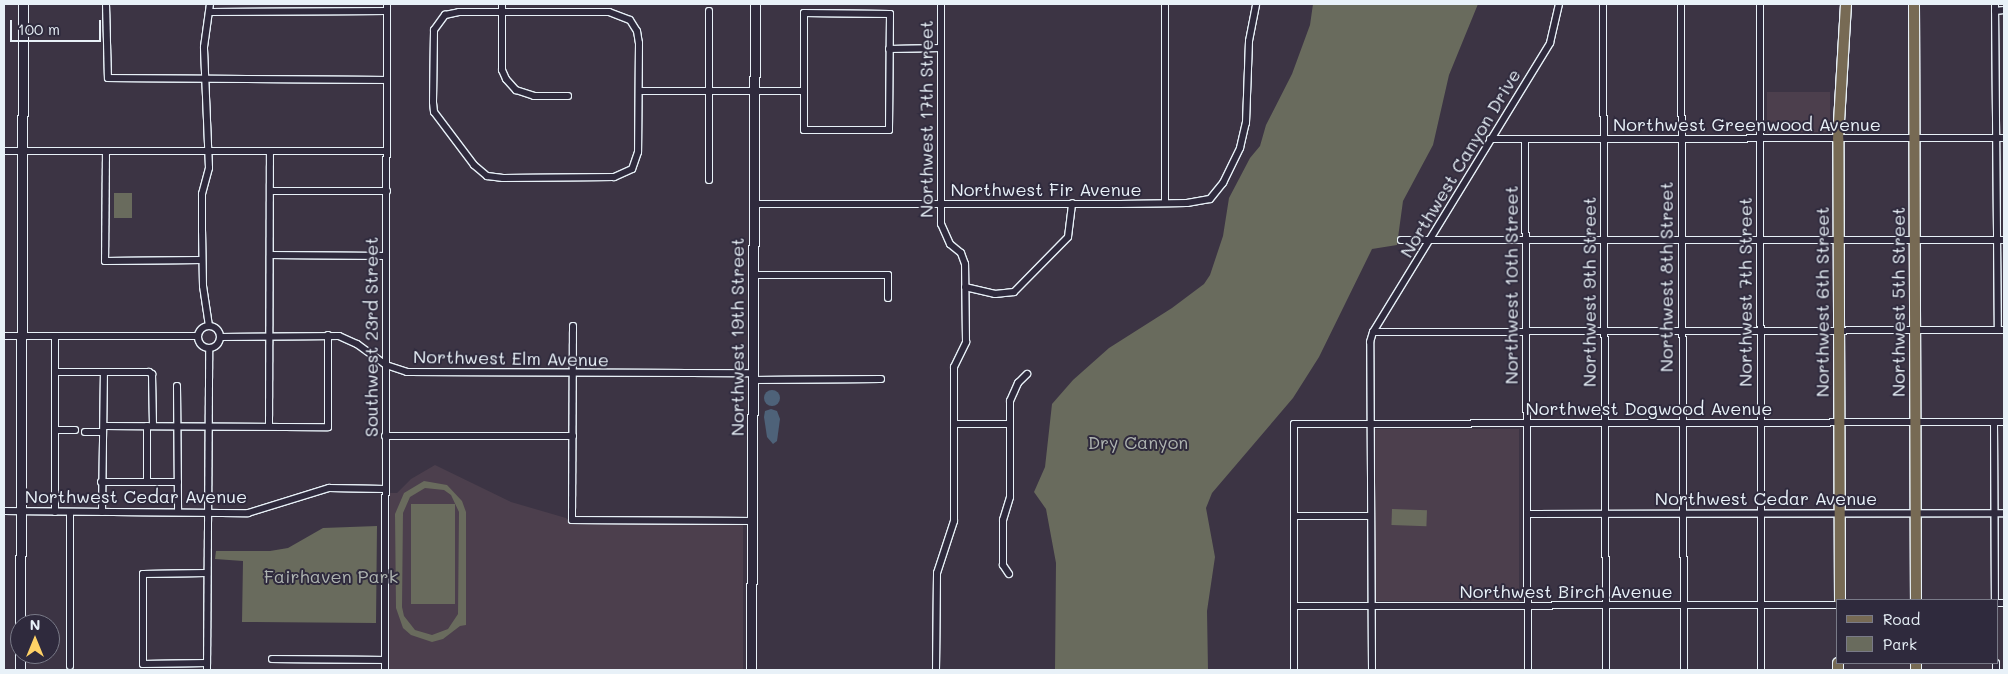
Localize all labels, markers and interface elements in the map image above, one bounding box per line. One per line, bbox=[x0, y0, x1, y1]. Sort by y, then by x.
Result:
scale bar bbox=[12, 10, 104, 42]
text: 100 m bbox=[18, 19, 60, 39]
street label: Northwest 17th Street bbox=[915, 20, 937, 218]
street label: Northwest Canyon Drive bbox=[1395, 65, 1525, 261]
street label: Northwest Greenwood Avenue bbox=[1613, 113, 1881, 135]
street label: Northwest Fir Avenue bbox=[950, 178, 1142, 200]
street label: Northwest 8th Street bbox=[1655, 182, 1677, 372]
street label: Northwest 10th Street bbox=[1500, 186, 1522, 384]
street label: Northwest 9th Street bbox=[1578, 197, 1600, 387]
street label: Northwest 7th Street bbox=[1734, 197, 1756, 387]
street label: Northwest 6th Street bbox=[1811, 207, 1833, 397]
street label: Northwest 5th Street bbox=[1887, 207, 1909, 397]
street label: Southwest 23rd Street bbox=[360, 237, 382, 437]
street label: Northwest 19th Street bbox=[726, 238, 748, 436]
street label: Northwest Elm Avenue bbox=[413, 345, 609, 371]
street label: Northwest Dogwood Avenue bbox=[1526, 397, 1772, 419]
park label: Dry Canyon bbox=[1088, 431, 1188, 453]
street label: Northwest Cedar Avenue bbox=[25, 485, 247, 507]
street label: Northwest Cedar Avenue bbox=[1655, 487, 1877, 509]
park label: Fairhaven Park bbox=[264, 565, 398, 587]
street label: Northwest Birch Avenue bbox=[1459, 580, 1673, 602]
legend bbox=[1836, 599, 1998, 664]
text: Road bbox=[1883, 609, 1920, 629]
north arrow bbox=[10, 614, 60, 664]
text: N bbox=[30, 615, 40, 634]
text: Park bbox=[1883, 634, 1917, 654]

